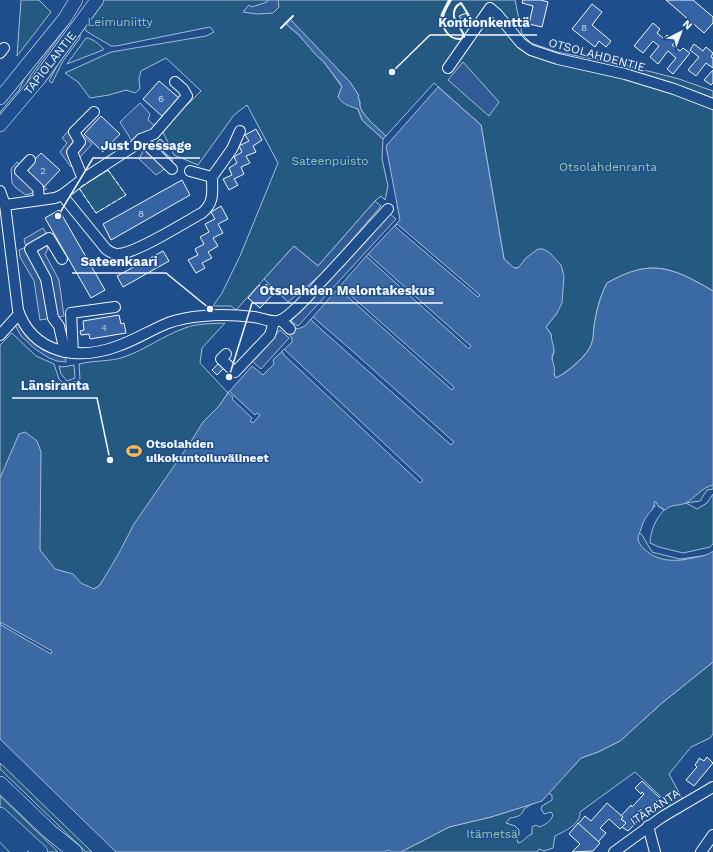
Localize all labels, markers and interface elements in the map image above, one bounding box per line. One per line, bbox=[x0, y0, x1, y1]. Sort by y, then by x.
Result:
callout: Kontionkenttä bbox=[430, 10, 537, 35]
north arrow bbox=[661, 12, 701, 52]
park label: Leimuniitty bbox=[87, 15, 153, 29]
text: Kontionkenttä bbox=[438, 15, 530, 30]
text: N bbox=[680, 17, 695, 32]
house number: 8 bbox=[581, 22, 587, 33]
street label: TAPIOLANTIE bbox=[21, 28, 79, 97]
street label: OTSOLAHDENTIE bbox=[547, 35, 647, 75]
house number: 6 bbox=[158, 93, 164, 104]
callout: Just Dressage bbox=[93, 133, 200, 158]
text: Just Dressage bbox=[101, 138, 192, 153]
park label: Sateenpuisto bbox=[291, 154, 369, 168]
park label: Otsolahdenranta bbox=[559, 160, 657, 174]
house number: 2 bbox=[40, 165, 46, 176]
house number: 8 bbox=[138, 208, 144, 219]
callout: Sateenkaari bbox=[72, 248, 166, 273]
text: Sateenkaari bbox=[80, 254, 158, 269]
callout: Otsolahden Melontakeskus bbox=[252, 278, 443, 303]
text: Otsolahden Melontakeskus bbox=[259, 283, 435, 298]
house number: 4 bbox=[101, 322, 107, 333]
callout: Länsiranta bbox=[12, 373, 97, 398]
text: Länsiranta bbox=[21, 378, 90, 393]
place label: Otsolahden ulkokuntoiluvälineet bbox=[146, 437, 269, 465]
sports icon: Otsolahden ulkokuntoiluvälineet bbox=[125, 442, 143, 460]
street label: ITÄRANTA bbox=[628, 786, 683, 828]
park label: Itämetsä bbox=[466, 827, 518, 841]

